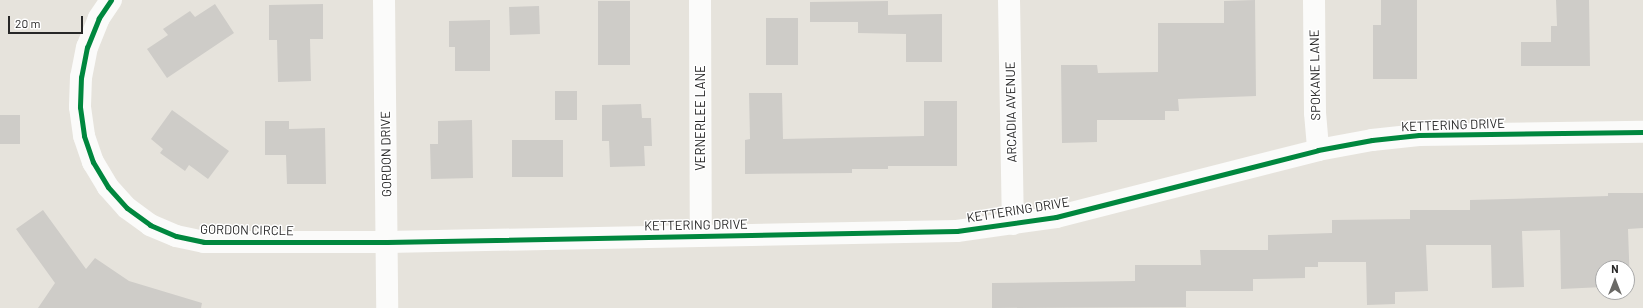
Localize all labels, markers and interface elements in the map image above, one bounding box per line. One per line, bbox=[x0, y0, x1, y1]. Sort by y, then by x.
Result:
scale bar bbox=[10, 8, 85, 34]
text: 20 m bbox=[15, 16, 41, 30]
street label: SPOKANE LANE bbox=[1306, 29, 1324, 121]
street label: ARCADIA AVENUE bbox=[1002, 61, 1020, 163]
street label: VERNERLEE LANE bbox=[692, 65, 708, 171]
street label: GORDON DRIVE bbox=[377, 111, 395, 197]
street label: KETTERING DRIVE bbox=[1401, 115, 1505, 135]
street label: KETTERING DRIVE bbox=[965, 194, 1071, 226]
street label: KETTERING DRIVE bbox=[644, 216, 748, 234]
street label: GORDON CIRCLE bbox=[200, 221, 294, 239]
north arrow bbox=[1595, 260, 1635, 300]
text: N bbox=[1611, 262, 1619, 275]

